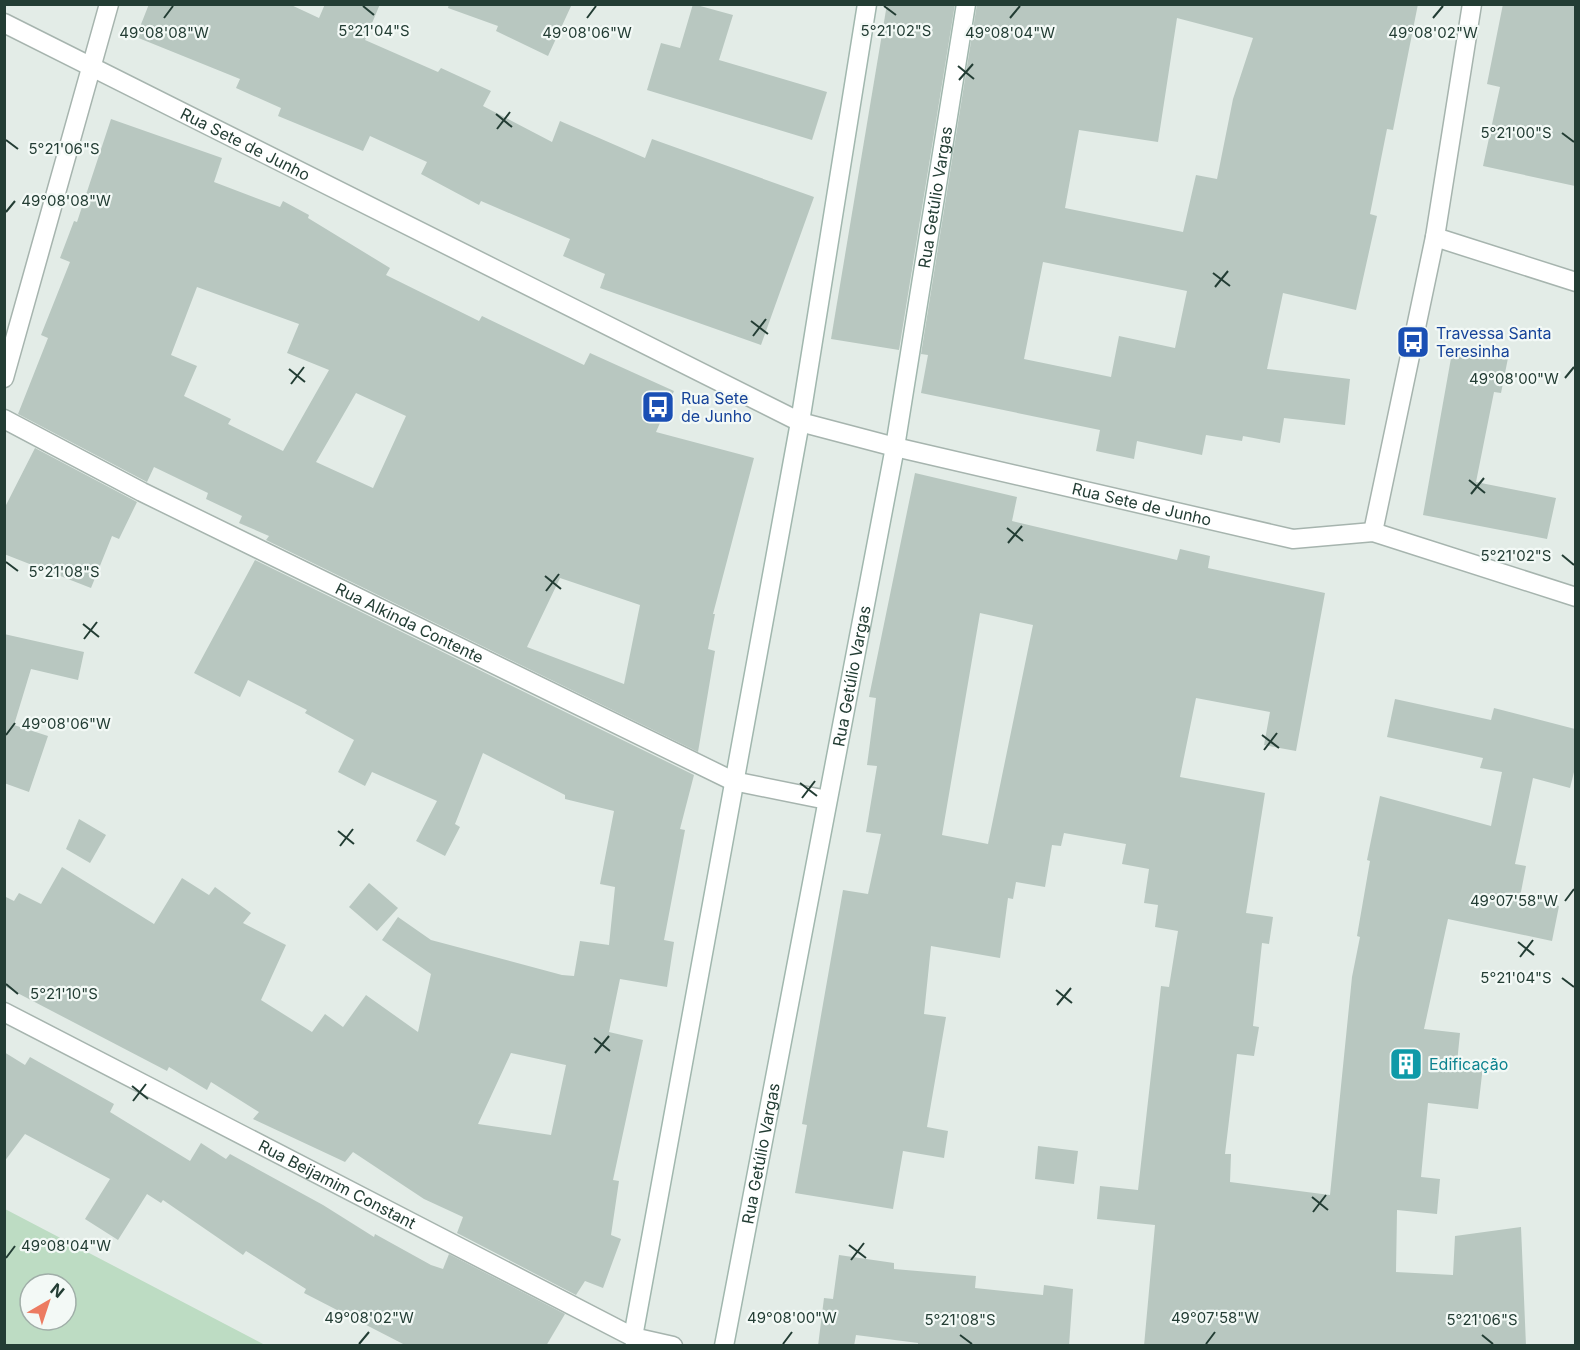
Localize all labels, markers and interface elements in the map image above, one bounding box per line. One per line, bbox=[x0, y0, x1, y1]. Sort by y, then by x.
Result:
text: 5°21'04"S bbox=[338, 21, 410, 40]
text: 5°21'02"S bbox=[861, 21, 931, 40]
text: 49°08'08"W bbox=[119, 23, 209, 42]
text: 49°08'06"W bbox=[542, 23, 632, 42]
text: 49°08'04"W bbox=[965, 23, 1055, 42]
text: 49°08'02"W bbox=[1388, 23, 1478, 42]
street label: Rua Sete de Junho bbox=[177, 103, 314, 185]
text: 5°21'00"S bbox=[1480, 123, 1552, 142]
street label: Rua Getúlio Vargas bbox=[914, 125, 956, 270]
text: 5°21'06"S bbox=[28, 139, 100, 158]
text: 49°08'08"W bbox=[21, 191, 111, 210]
place label: Travessa Santa Teresinha bbox=[1436, 323, 1552, 361]
bus stop icon: Travessa Santa Teresinha bbox=[1395, 324, 1431, 360]
text: 49°08'00"W bbox=[1469, 369, 1559, 388]
place label: Rua Sete de Junho bbox=[681, 388, 752, 426]
bus stop icon: Rua Sete de Junho bbox=[640, 389, 676, 425]
street label: Rua Sete de Junho bbox=[1070, 478, 1214, 530]
text: 5°21'02"S bbox=[1481, 546, 1551, 565]
text: 5°21'08"S bbox=[28, 562, 100, 581]
street label: Rua Alkinda Contente bbox=[332, 578, 487, 668]
street label: Rua Getúlio Vargas bbox=[828, 604, 875, 748]
text: 49°08'06"W bbox=[21, 714, 111, 733]
text: 49°07'58"W bbox=[1470, 891, 1558, 910]
text: 5°21'04"S bbox=[1480, 968, 1552, 987]
text: 5°21'10"S bbox=[30, 984, 98, 1003]
building icon: Edificação bbox=[1388, 1046, 1424, 1082]
place label: Edificação bbox=[1429, 1054, 1508, 1074]
street label: Rua Getúlio Vargas bbox=[737, 1081, 784, 1226]
street label: Rua Beijamim Constant bbox=[255, 1135, 419, 1233]
text: 49°08'04"W bbox=[21, 1236, 111, 1255]
north arrow bbox=[18, 1272, 78, 1332]
text: N bbox=[46, 1279, 68, 1302]
text: 49°08'02"W bbox=[324, 1308, 414, 1327]
text: 49°08'00"W bbox=[747, 1308, 837, 1327]
text: 49°07'58"W bbox=[1171, 1308, 1259, 1327]
text: 5°21'08"S bbox=[924, 1310, 996, 1329]
text: 5°21'06"S bbox=[1446, 1310, 1518, 1329]

